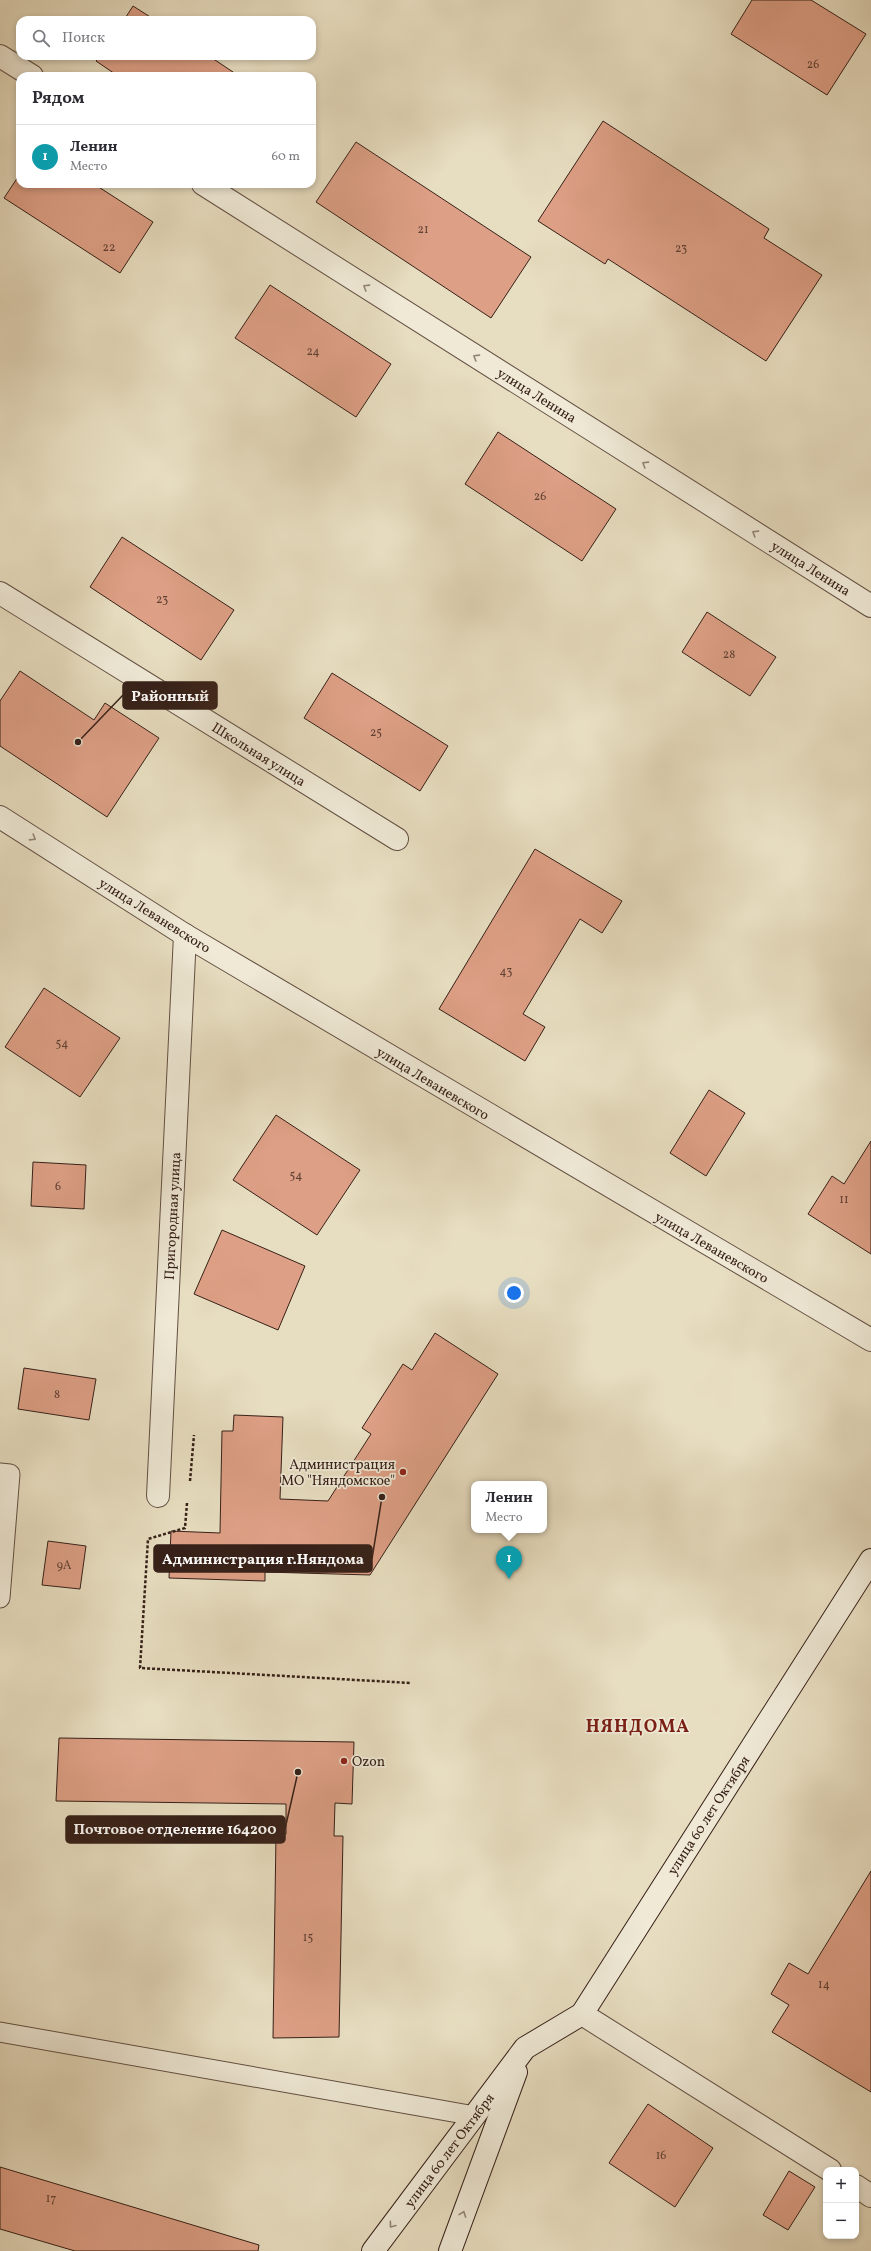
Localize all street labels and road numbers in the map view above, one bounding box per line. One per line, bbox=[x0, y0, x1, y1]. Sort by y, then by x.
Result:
street label: улица Ленина bbox=[493, 364, 580, 428]
street label: улица Ленина bbox=[767, 537, 854, 601]
street label: Школьная улица bbox=[208, 719, 309, 792]
street label: улица Леваневского bbox=[95, 874, 214, 958]
street label: улица Леваневского bbox=[372, 1043, 492, 1126]
street label: Пригородная улица bbox=[161, 1152, 186, 1280]
street label: улица Леваневского bbox=[651, 1208, 772, 1289]
street label: улица 60 лет Октября bbox=[664, 1752, 755, 1879]
street label: улица 60 лет Октября bbox=[401, 2090, 500, 2212]

